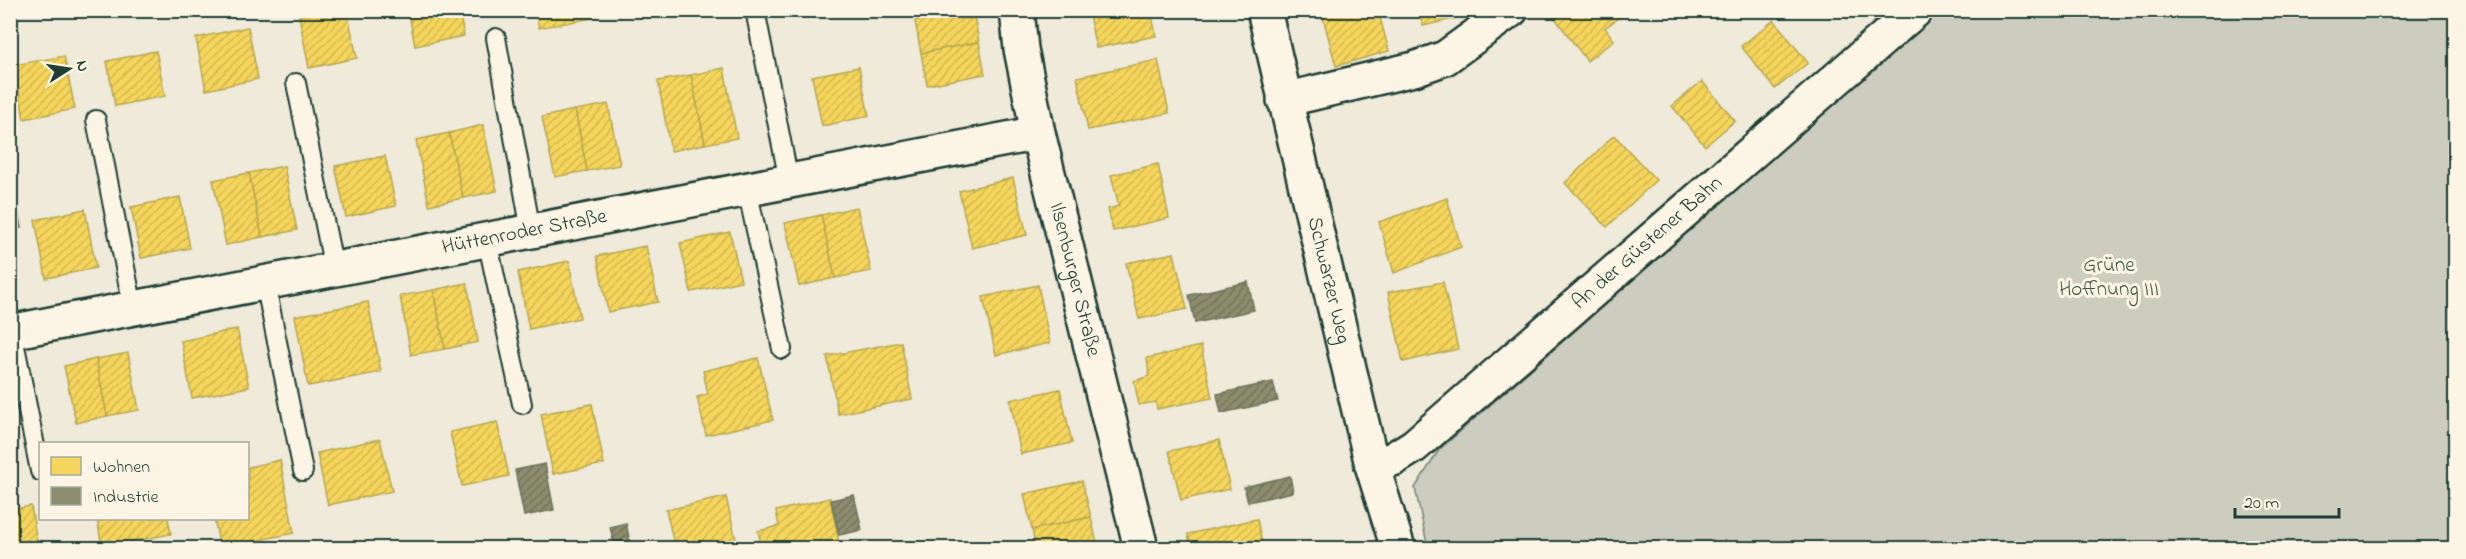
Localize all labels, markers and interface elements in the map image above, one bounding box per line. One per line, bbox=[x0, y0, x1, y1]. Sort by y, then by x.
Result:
north arrow bbox=[39, 39, 99, 99]
text: N bbox=[69, 59, 95, 74]
street label: An der Güstener Bahn bbox=[1566, 169, 1730, 317]
street label: Ilsenburger Straße bbox=[1041, 199, 1108, 360]
street label: Hüttenroder Straße bbox=[439, 202, 610, 263]
street label: Schwarzer Weg bbox=[1299, 214, 1358, 347]
park label: Grüne Hoffnung III bbox=[2059, 251, 2159, 307]
legend bbox=[39, 442, 249, 520]
text: Wohnen bbox=[93, 455, 150, 481]
scale bar bbox=[2235, 481, 2338, 519]
text: Industrie bbox=[93, 485, 159, 511]
text: 20 m bbox=[2244, 491, 2279, 517]

